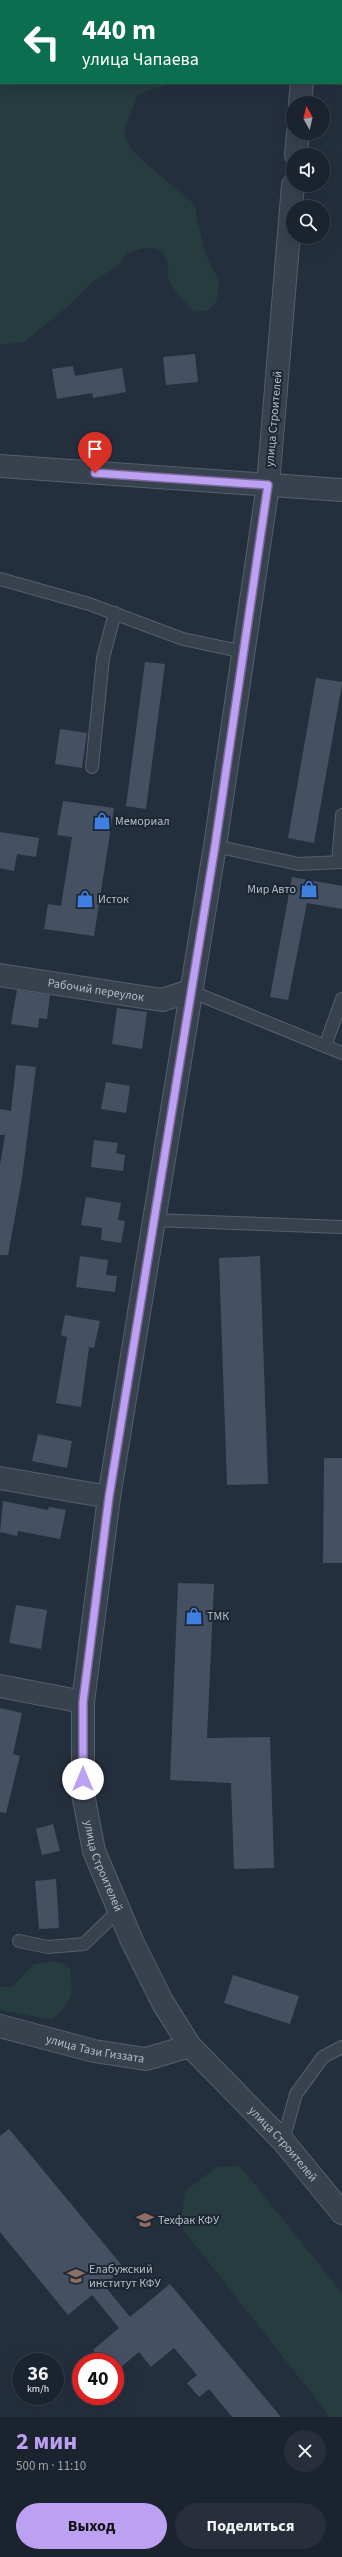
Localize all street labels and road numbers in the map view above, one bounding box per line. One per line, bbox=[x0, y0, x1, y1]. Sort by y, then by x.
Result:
street label: улица Строителей bbox=[261, 370, 287, 468]
street label: Рабочий переулок bbox=[47, 974, 145, 1006]
street label: улица Строителей bbox=[80, 1819, 127, 1914]
street label: улица Тази Гиззата bbox=[44, 2030, 146, 2067]
street label: улица Строителей bbox=[245, 2102, 321, 2185]

